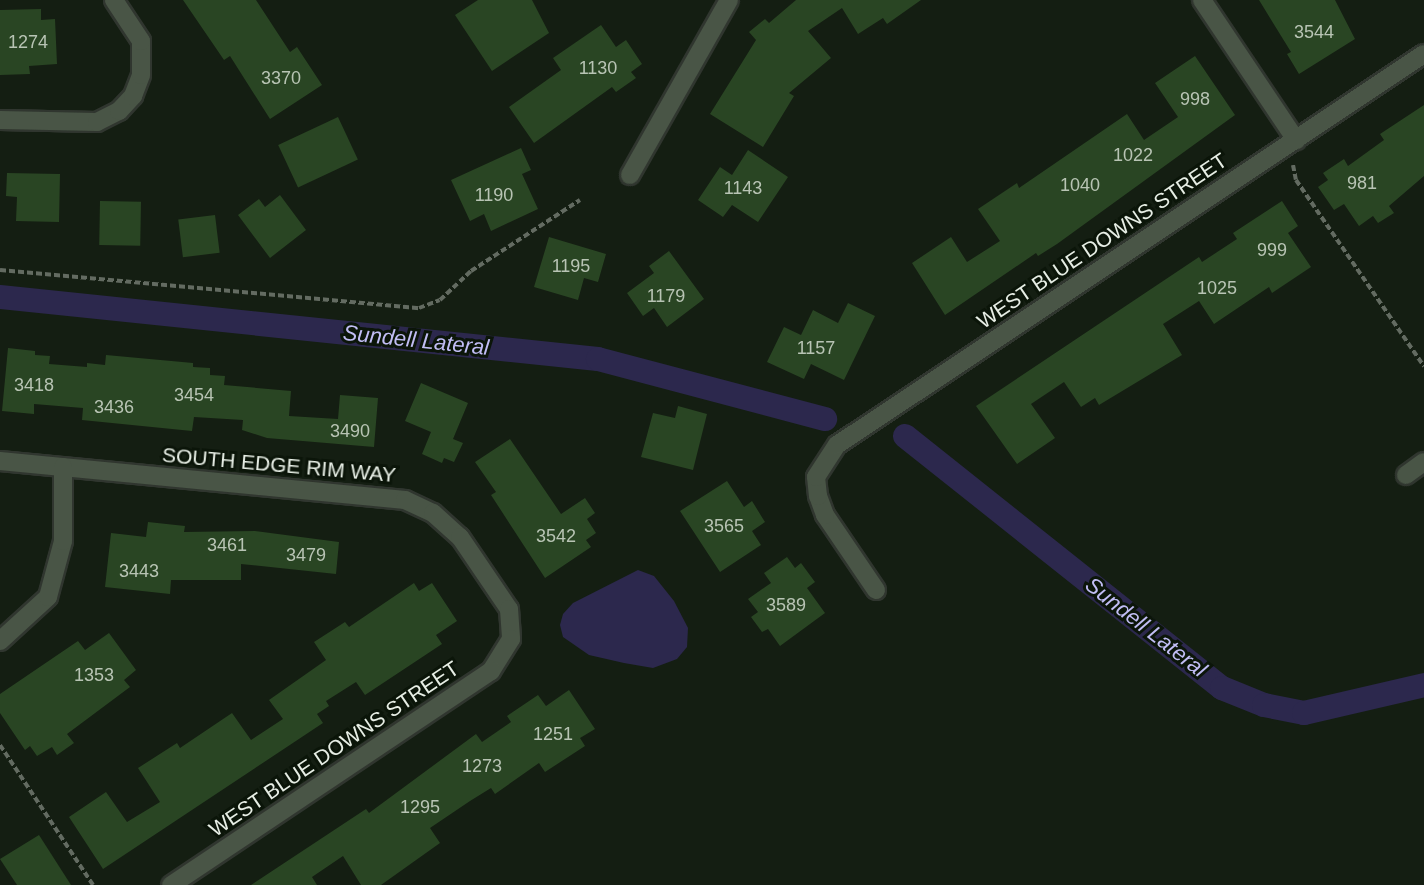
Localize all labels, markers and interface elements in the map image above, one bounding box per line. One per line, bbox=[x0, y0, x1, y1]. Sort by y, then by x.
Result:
house number: 3544 bbox=[1294, 21, 1334, 43]
house number: 1274 bbox=[8, 31, 48, 53]
house number: 1130 bbox=[579, 57, 617, 79]
house number: 3370 bbox=[261, 67, 301, 89]
house number: 998 bbox=[1180, 88, 1210, 110]
house number: 1022 bbox=[1113, 144, 1153, 166]
street label: WEST BLUE DOWNS STREET bbox=[972, 148, 1232, 334]
house number: 981 bbox=[1347, 172, 1377, 194]
house number: 1040 bbox=[1060, 174, 1100, 196]
house number: 1143 bbox=[724, 177, 762, 199]
house number: 1190 bbox=[475, 184, 513, 206]
house number: 999 bbox=[1257, 239, 1287, 261]
house number: 1195 bbox=[552, 255, 590, 277]
house number: 1025 bbox=[1197, 277, 1237, 299]
house number: 1179 bbox=[647, 285, 685, 307]
water label: Sundell Lateral bbox=[342, 319, 490, 361]
house number: 1157 bbox=[797, 337, 835, 359]
house number: 3418 bbox=[14, 374, 54, 396]
house number: 3454 bbox=[174, 384, 214, 406]
house number: 3436 bbox=[94, 396, 134, 418]
house number: 3490 bbox=[330, 420, 370, 442]
street label: SOUTH EDGE RIM WAY bbox=[161, 442, 397, 488]
house number: 3565 bbox=[704, 515, 744, 537]
house number: 3542 bbox=[536, 525, 576, 547]
house number: 3461 bbox=[207, 534, 247, 556]
house number: 3479 bbox=[286, 544, 326, 566]
house number: 3443 bbox=[119, 560, 159, 582]
water label: Sundell Lateral bbox=[1080, 571, 1212, 683]
house number: 3589 bbox=[766, 594, 806, 616]
street label: WEST BLUE DOWNS STREET bbox=[204, 656, 464, 842]
house number: 1353 bbox=[74, 664, 114, 686]
house number: 1251 bbox=[533, 723, 573, 745]
house number: 1273 bbox=[462, 755, 502, 777]
house number: 1295 bbox=[400, 796, 440, 818]

